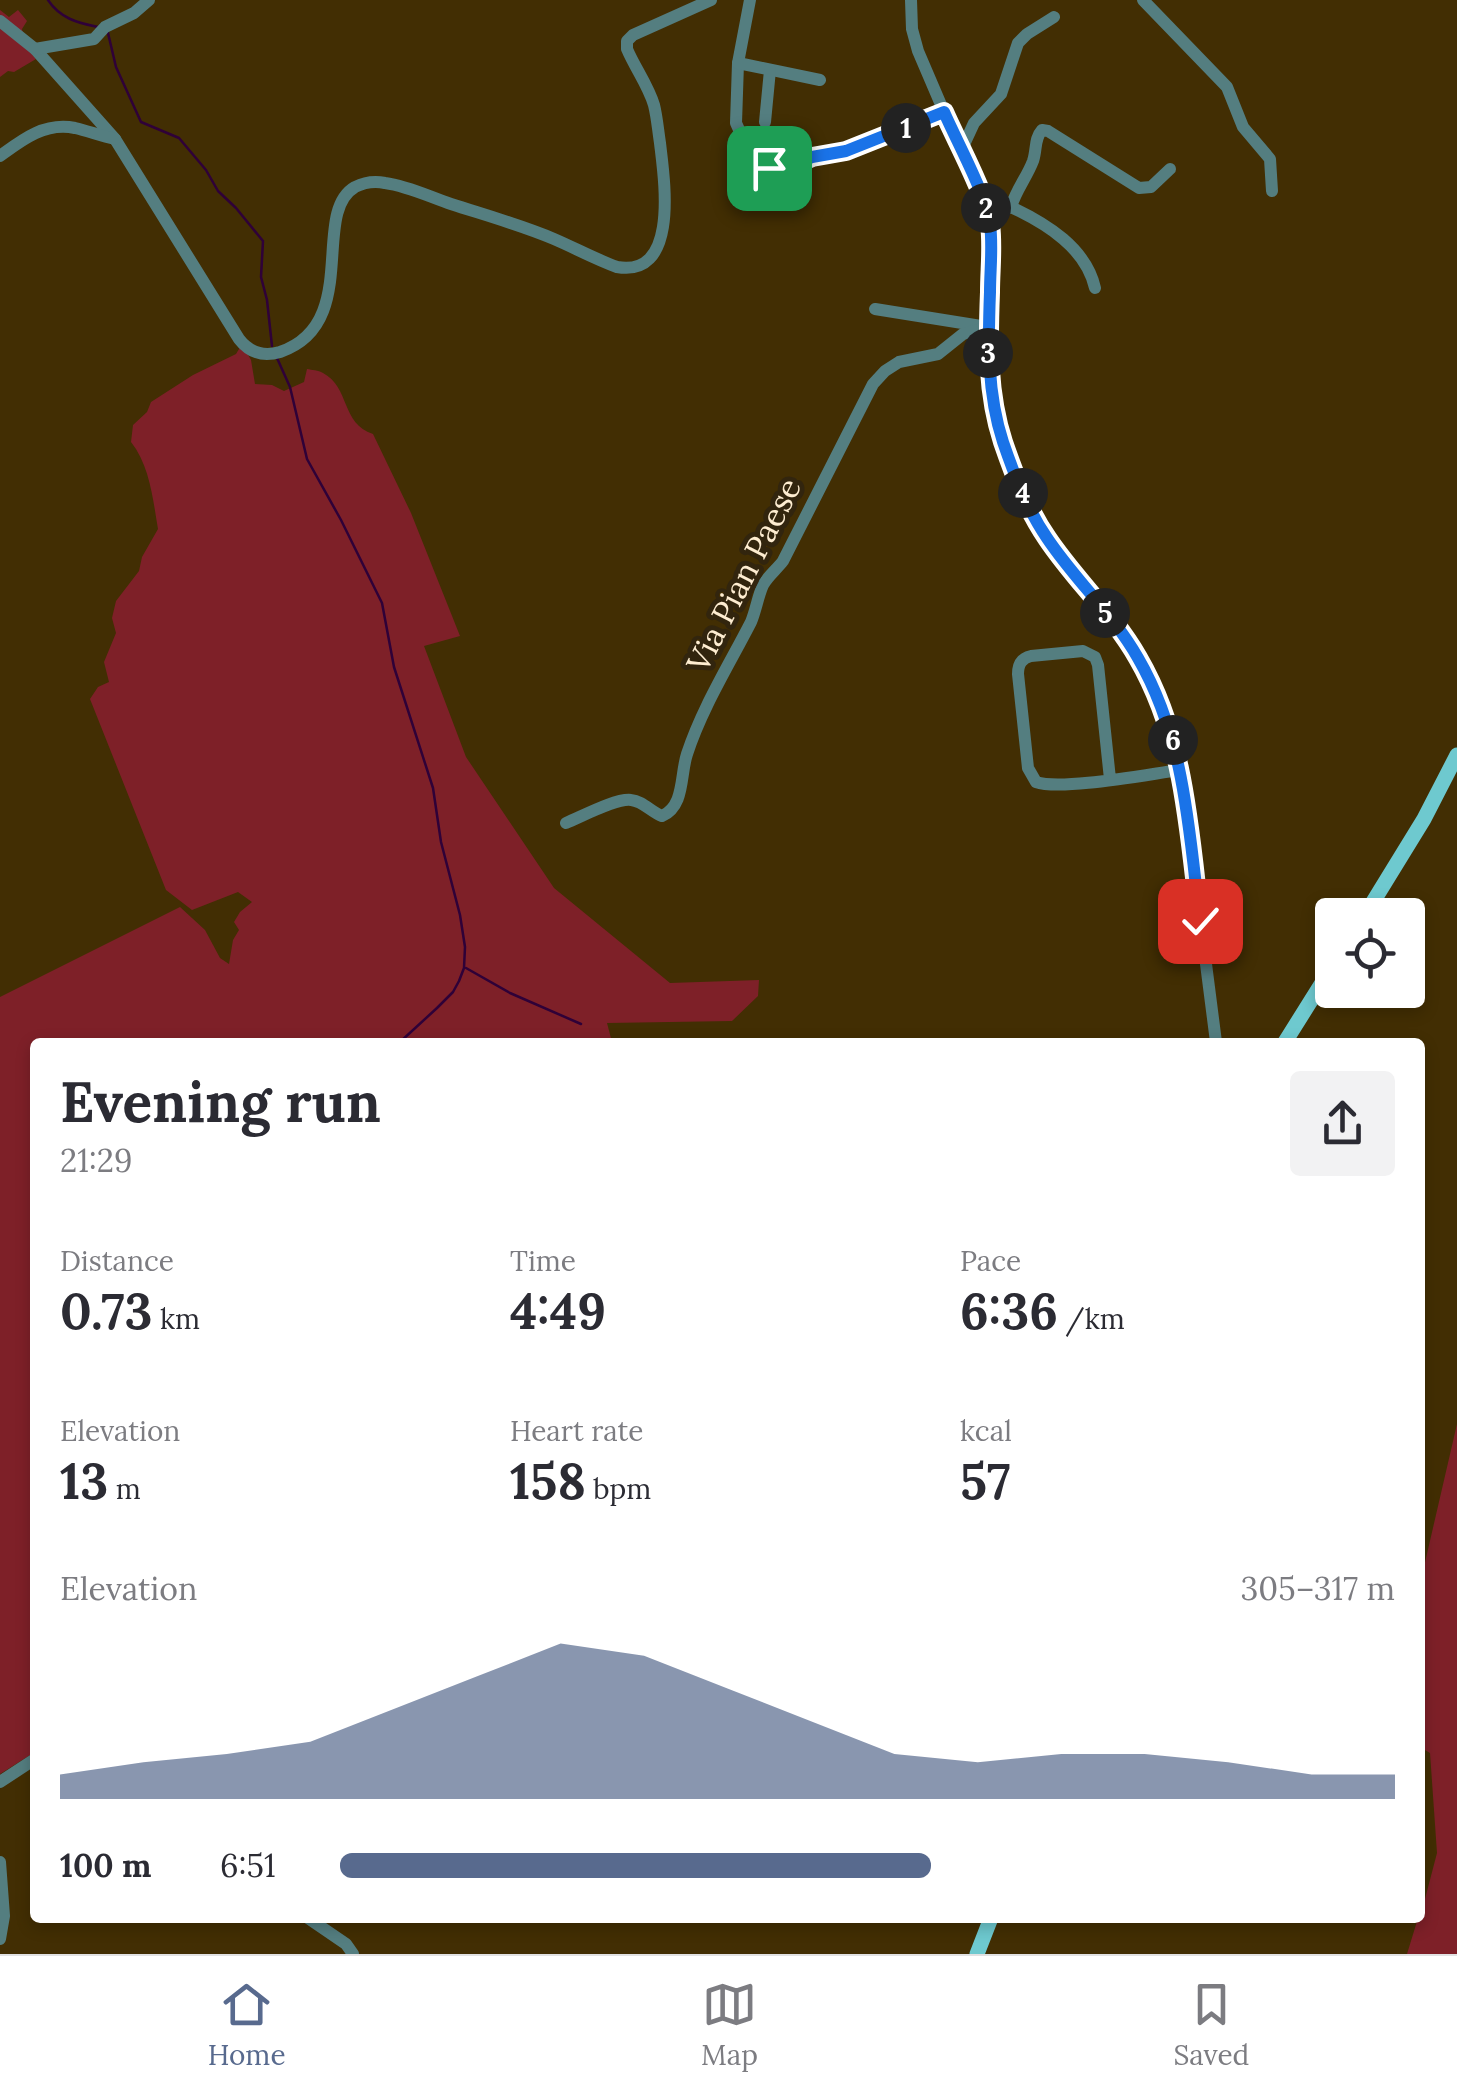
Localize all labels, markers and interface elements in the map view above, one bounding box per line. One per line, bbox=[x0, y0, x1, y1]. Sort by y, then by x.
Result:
pin: 1 bbox=[881, 103, 931, 153]
text: 1 bbox=[900, 110, 912, 146]
pin bbox=[727, 126, 812, 211]
icon: arrive bbox=[742, 141, 797, 196]
pin: 2 bbox=[961, 183, 1011, 233]
text: 2 bbox=[979, 190, 993, 226]
pin: 3 bbox=[963, 328, 1013, 378]
text: 3 bbox=[980, 335, 996, 371]
pin: 4 bbox=[998, 468, 1048, 518]
street label: Via Pian Paese bbox=[677, 471, 810, 680]
text: 4 bbox=[1015, 475, 1031, 511]
pin: 5 bbox=[1080, 588, 1130, 638]
text: 5 bbox=[1097, 595, 1113, 631]
pin: 6 bbox=[1148, 715, 1198, 765]
text: 6 bbox=[1165, 722, 1181, 758]
pin bbox=[1158, 879, 1243, 964]
icon: check bbox=[1173, 894, 1228, 949]
map controls bbox=[1315, 898, 1425, 1008]
button: locate bbox=[1315, 898, 1425, 1008]
text: Evening run bbox=[60, 1067, 381, 1137]
button: share bbox=[1290, 1071, 1395, 1176]
text: 21:29 bbox=[60, 1140, 133, 1181]
text: Distance bbox=[60, 1243, 174, 1279]
text: Time bbox=[510, 1243, 576, 1279]
text: Pace bbox=[960, 1243, 1021, 1279]
text: 0.73 bbox=[60, 1279, 153, 1343]
text: 4:49 bbox=[510, 1279, 606, 1343]
text: 6:36 bbox=[960, 1279, 1058, 1343]
text: km bbox=[153, 1301, 200, 1337]
text: /km bbox=[1058, 1301, 1125, 1337]
text: Elevation bbox=[60, 1413, 180, 1449]
text: Heart rate bbox=[510, 1413, 644, 1449]
text: kcal bbox=[960, 1413, 1012, 1449]
text: 13 bbox=[60, 1449, 108, 1513]
text: 158 bbox=[510, 1449, 586, 1513]
text: 57 bbox=[960, 1449, 1010, 1513]
text: m bbox=[108, 1471, 141, 1507]
text: bpm bbox=[586, 1471, 651, 1507]
text: Elevation bbox=[60, 1568, 197, 1609]
text: 305–317 m bbox=[1241, 1568, 1395, 1609]
text: 100 m bbox=[60, 1845, 152, 1886]
text: 6:51 bbox=[220, 1845, 276, 1886]
tab: Home bbox=[208, 1977, 286, 2073]
tab: Map bbox=[701, 1977, 758, 2073]
tab: Saved bbox=[1173, 1977, 1249, 2073]

